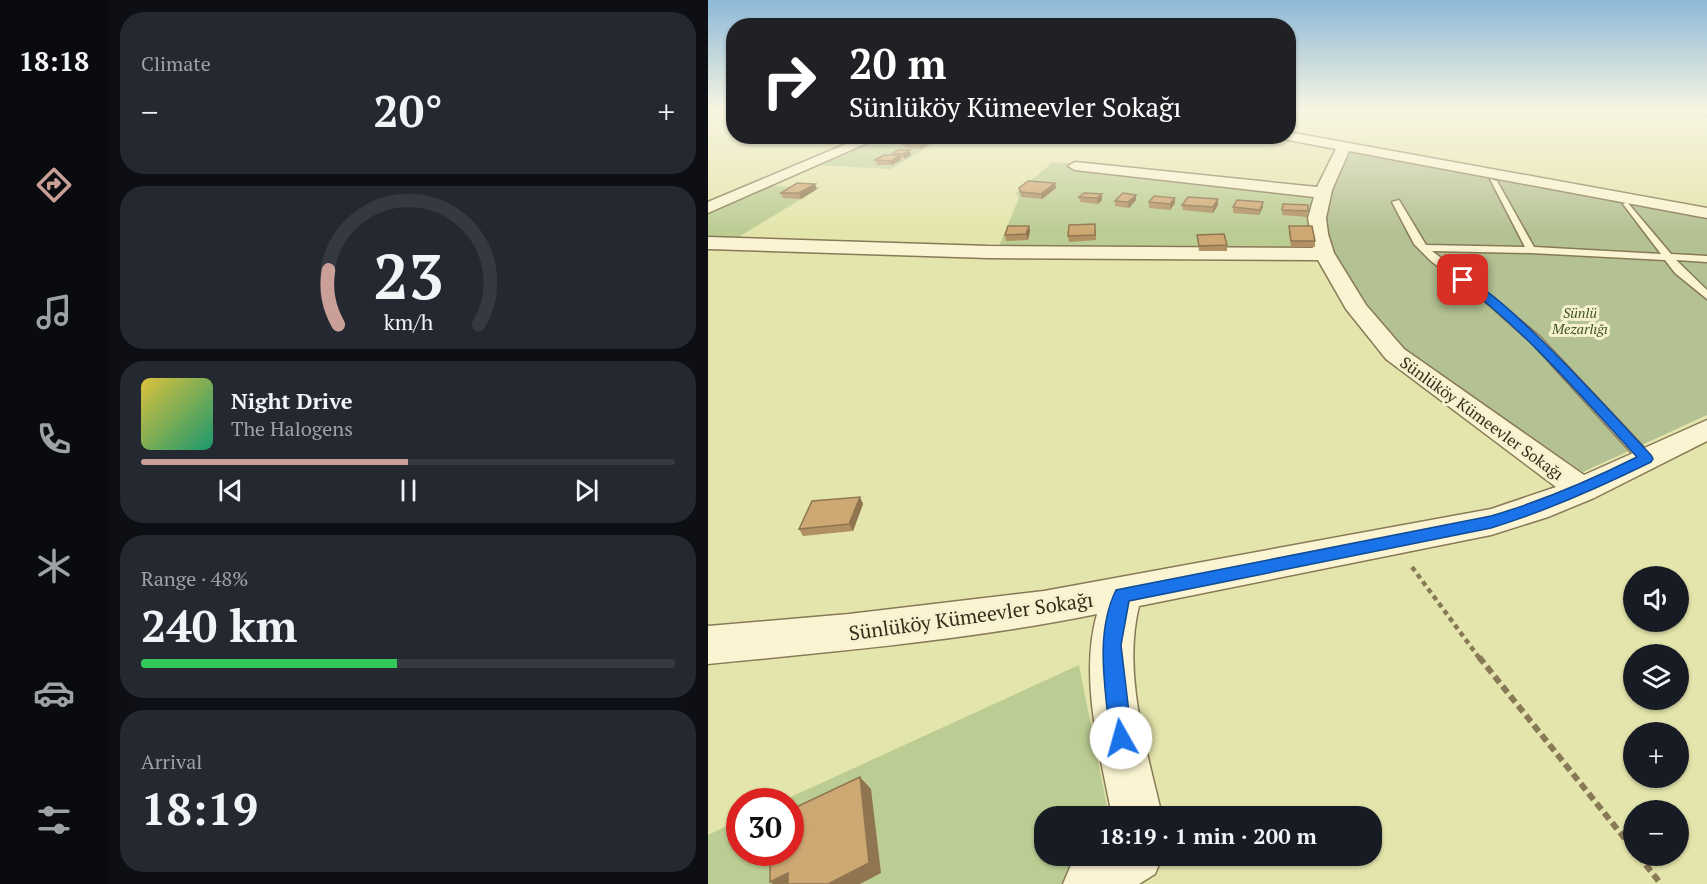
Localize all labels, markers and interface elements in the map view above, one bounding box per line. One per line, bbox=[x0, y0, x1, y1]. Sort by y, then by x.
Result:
text: 20 m bbox=[849, 35, 947, 91]
icon: right bbox=[750, 42, 828, 120]
text: 18:18 bbox=[19, 43, 89, 79]
text: Climate bbox=[141, 50, 211, 77]
text: 20° bbox=[373, 80, 443, 140]
text: Sünlüköy Kümeevler Sokağı bbox=[849, 89, 1181, 125]
text: − bbox=[141, 90, 159, 133]
text: + bbox=[657, 90, 675, 133]
icon: directions bbox=[33, 164, 75, 206]
text: 23 bbox=[373, 234, 443, 317]
pin bbox=[1437, 254, 1488, 305]
icon: arrive bbox=[1446, 263, 1479, 296]
icon: music bbox=[33, 291, 75, 333]
park label: Sünlü Mezarlığı bbox=[1551, 303, 1608, 338]
text: km/h bbox=[383, 308, 433, 336]
street label: Sünlüköy Kümeevler Sokağı bbox=[1396, 351, 1568, 485]
text: Night Drive bbox=[231, 386, 353, 415]
text: The Halogens bbox=[231, 415, 353, 442]
icon: phone bbox=[33, 418, 75, 460]
icon: previous bbox=[214, 474, 247, 507]
icon: pause bbox=[392, 474, 425, 507]
icon: next bbox=[570, 474, 603, 507]
icon: climate bbox=[33, 545, 75, 587]
text: Range · 48% bbox=[141, 565, 248, 592]
map controls bbox=[1623, 566, 1689, 866]
button: sound bbox=[1623, 566, 1689, 632]
street label: Sünlüköy Kümeevler Sokağı bbox=[847, 585, 1095, 647]
text: 240 km bbox=[141, 595, 297, 655]
button: layers bbox=[1623, 644, 1689, 710]
icon: car bbox=[33, 672, 75, 714]
position arrow bbox=[1089, 706, 1153, 770]
button: + bbox=[1623, 722, 1689, 788]
text: Arrival bbox=[141, 748, 202, 775]
text: 18:19 bbox=[141, 778, 258, 838]
speed limit sign: 30 bbox=[726, 788, 804, 866]
icon: filters bbox=[33, 799, 75, 841]
button: − bbox=[1623, 800, 1689, 866]
text: 18:19 · 1 min · 200 m bbox=[1099, 821, 1317, 850]

